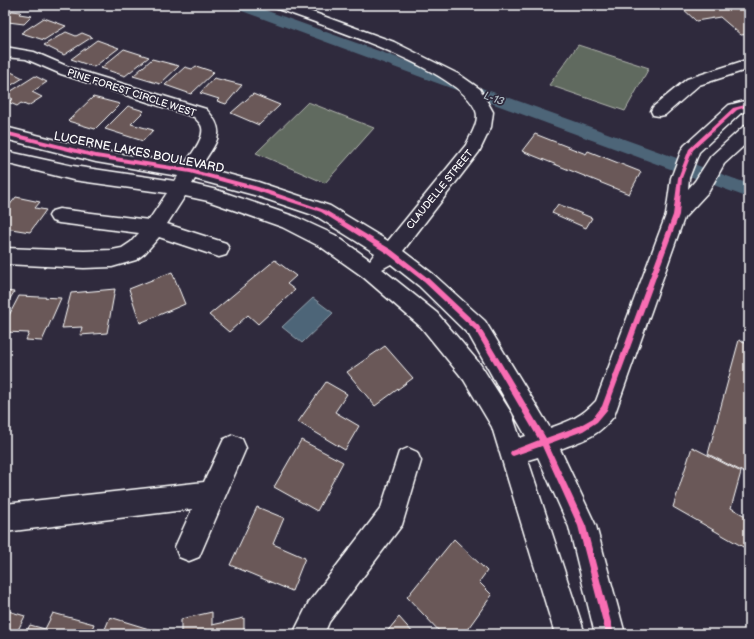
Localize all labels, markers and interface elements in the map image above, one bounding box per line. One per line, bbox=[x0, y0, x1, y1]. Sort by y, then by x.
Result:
street label: PINE FOREST CIRCLE WEST bbox=[66, 66, 198, 119]
water label: L-13 bbox=[482, 89, 506, 108]
street label: LUCERNE LAKES BOULEVARD bbox=[52, 129, 226, 176]
street label: CLAUDELLE STREET bbox=[404, 148, 475, 232]

